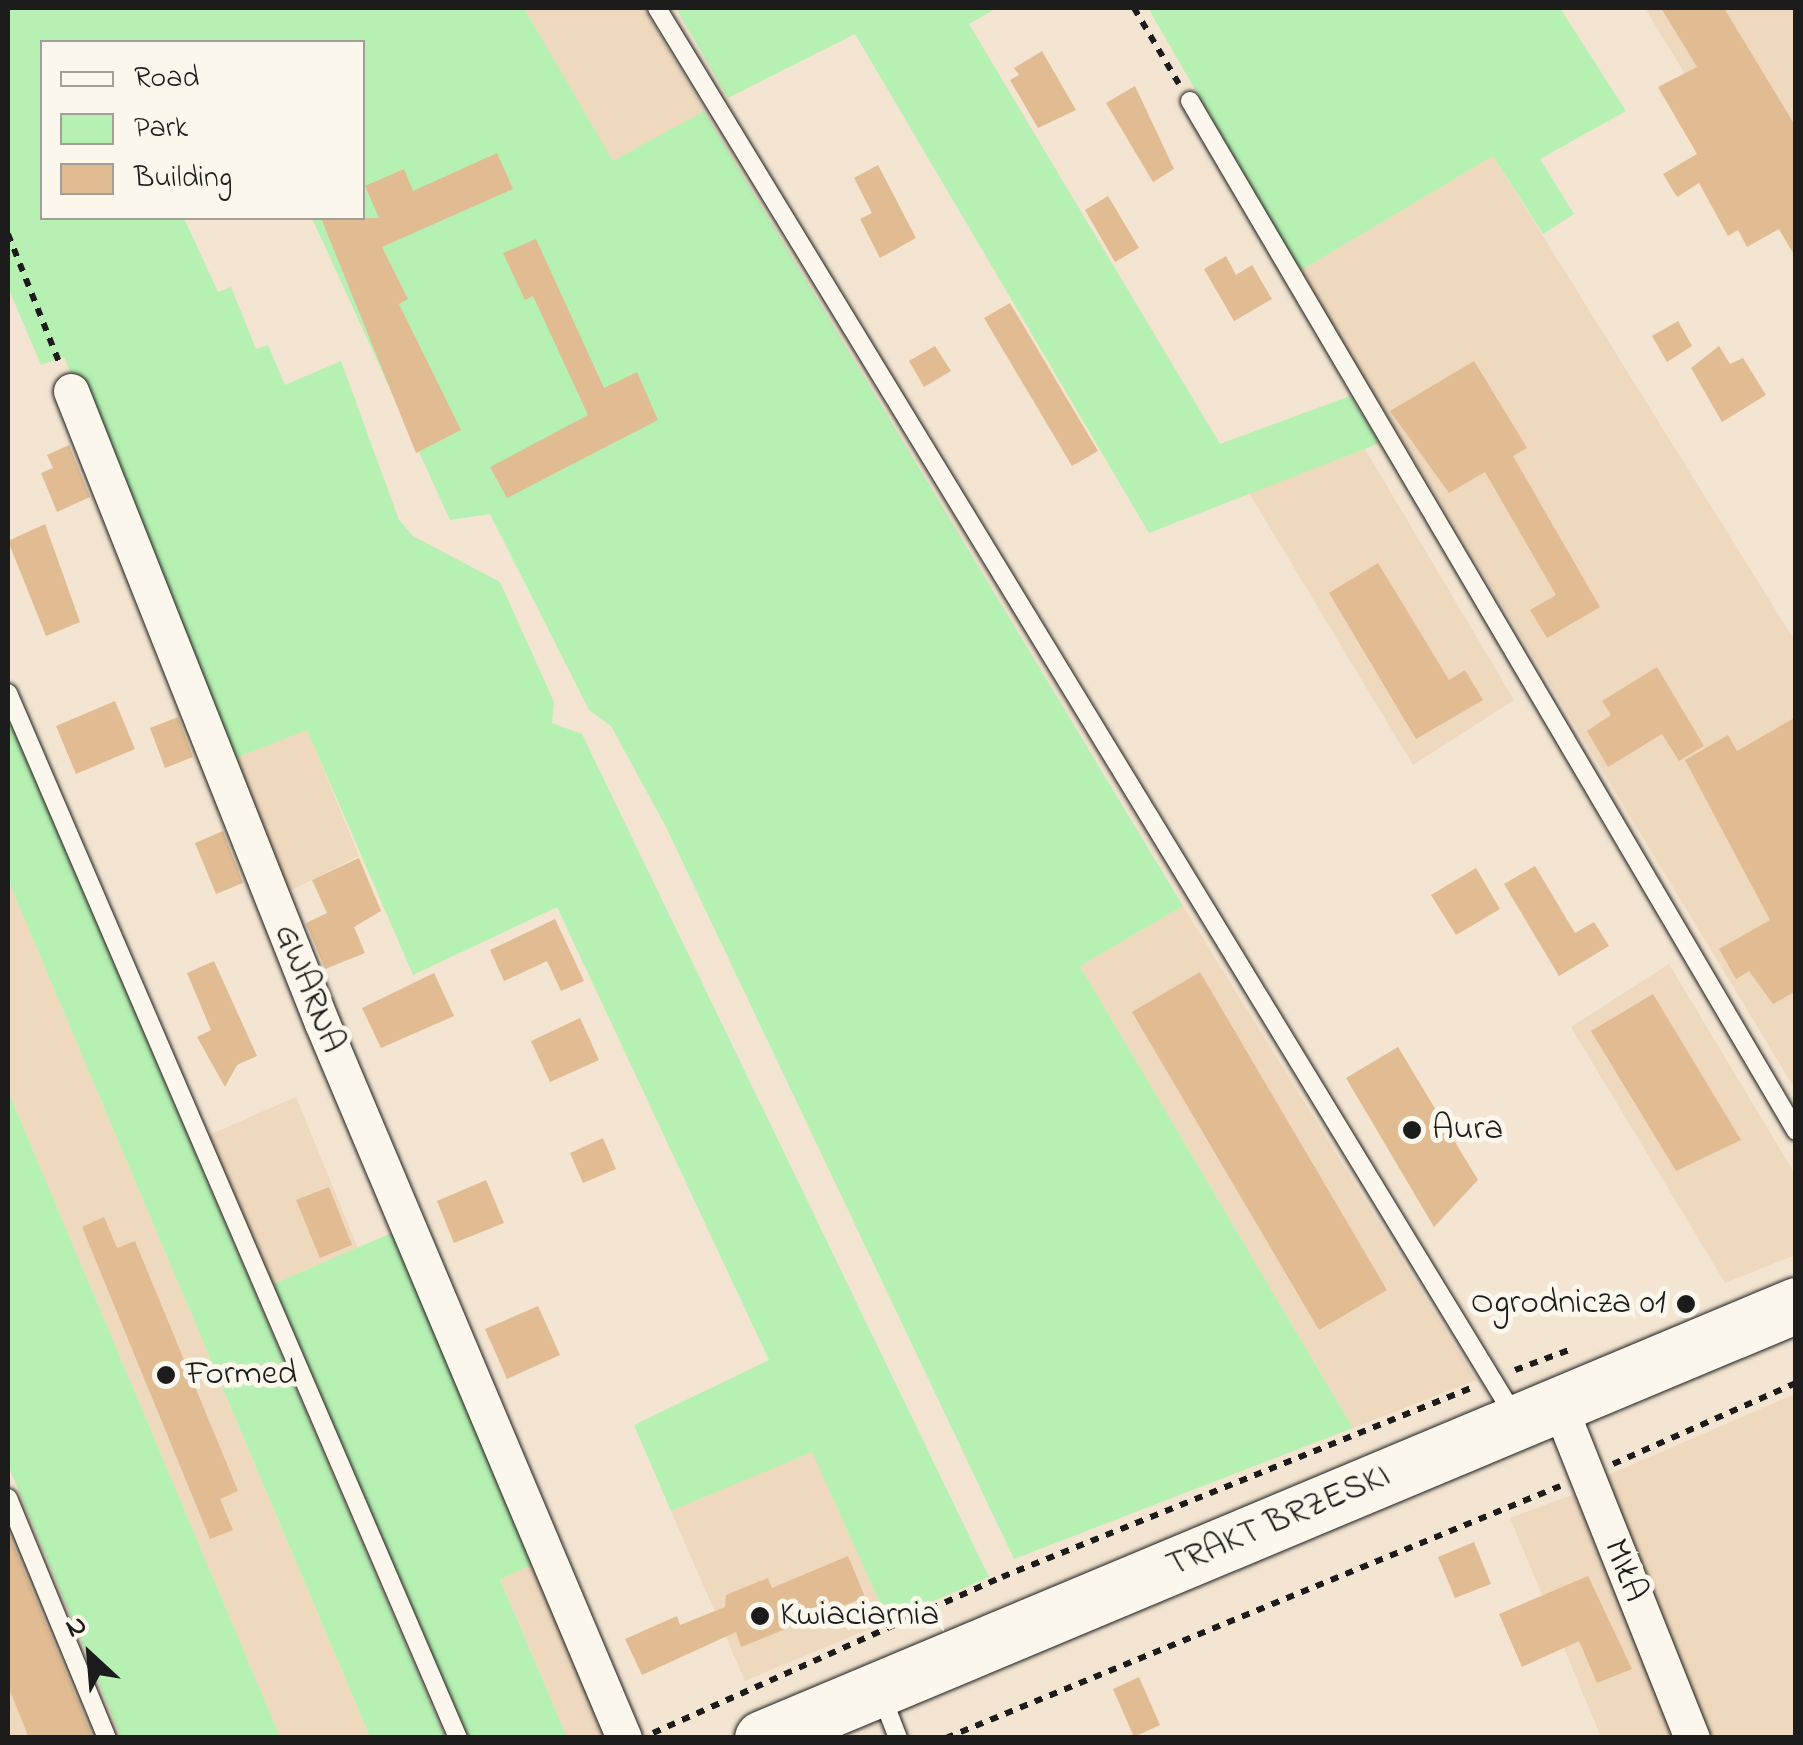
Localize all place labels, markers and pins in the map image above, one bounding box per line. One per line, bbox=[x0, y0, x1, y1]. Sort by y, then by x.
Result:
place label: Aura bbox=[1432, 1109, 1503, 1151]
marker: Aura bbox=[1401, 1119, 1423, 1141]
place label: Ogrodnicza 01 bbox=[1471, 1283, 1666, 1325]
marker: Ogrodnicza 01 bbox=[1675, 1293, 1697, 1315]
place label: Formed bbox=[186, 1354, 297, 1396]
marker: Formed bbox=[155, 1364, 177, 1386]
place label: Kwiaciarnia bbox=[780, 1595, 939, 1637]
marker: Kwiaciarnia bbox=[749, 1605, 771, 1627]

